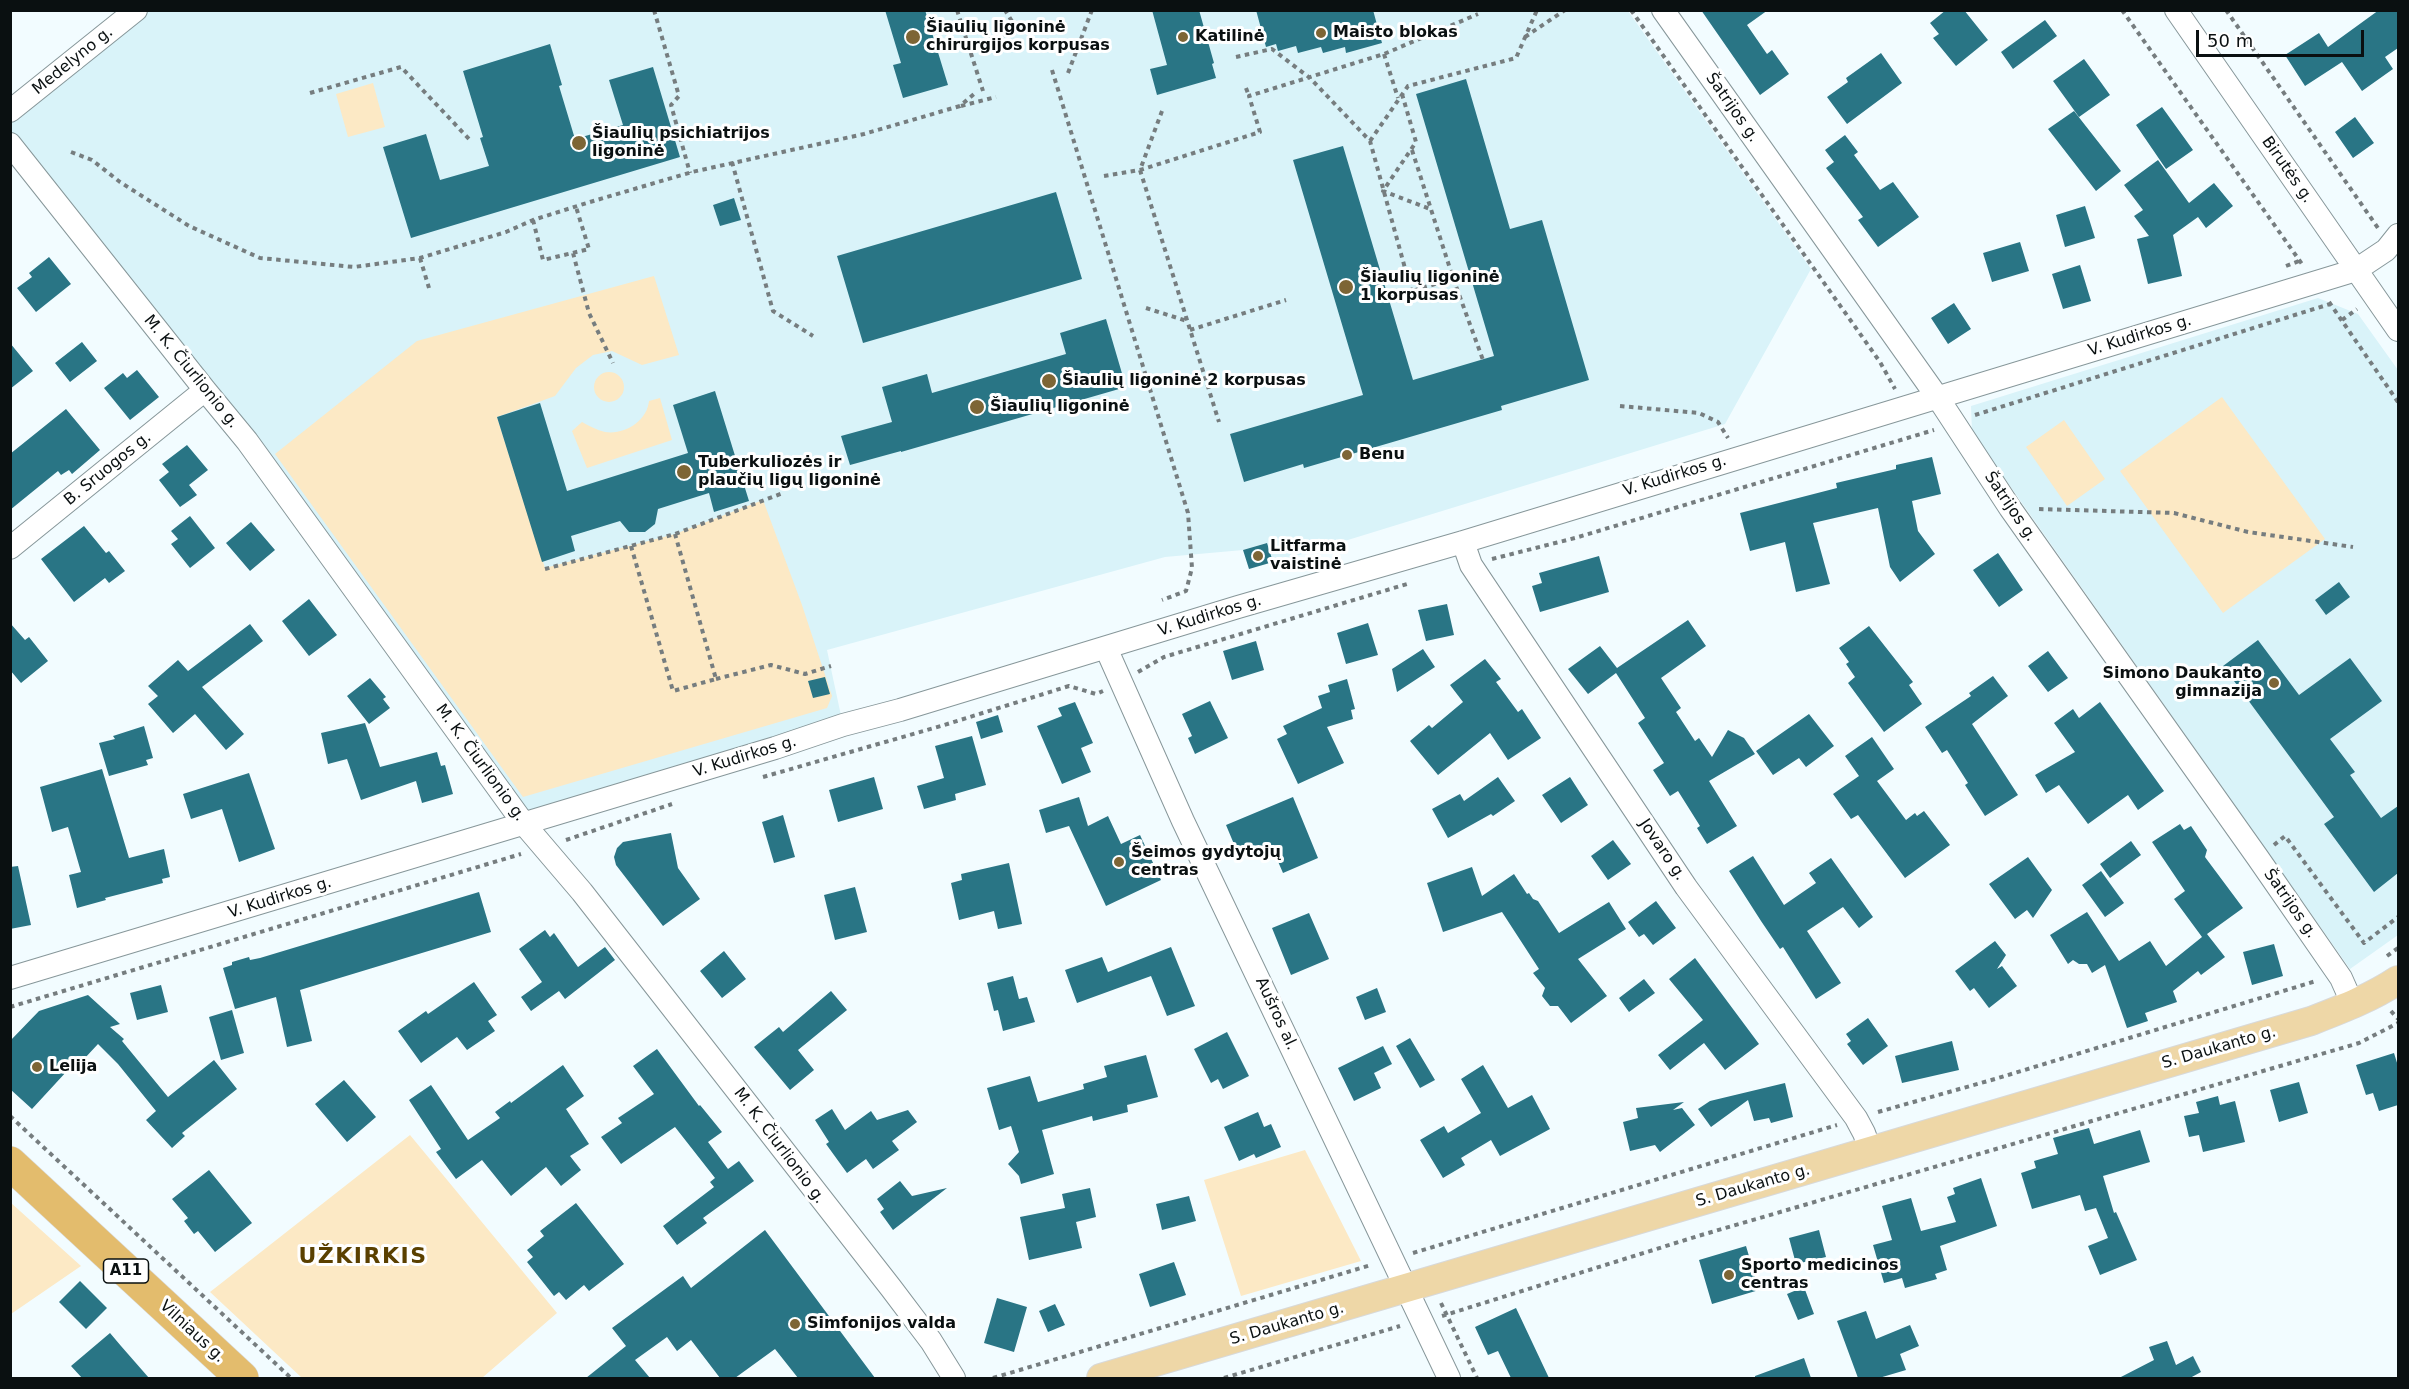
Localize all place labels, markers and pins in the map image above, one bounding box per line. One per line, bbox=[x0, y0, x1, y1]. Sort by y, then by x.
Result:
place label: Šiaulių ligoninė chirurgijos korpusas bbox=[926, 18, 1110, 56]
place label: Maisto blokas bbox=[1333, 23, 1458, 43]
marker: Maisto blokas bbox=[1314, 26, 1328, 40]
place label: Katilinė bbox=[1195, 27, 1265, 47]
marker: Šiaulių ligoninė chirurgijos korpusas bbox=[904, 28, 922, 46]
marker: Katilinė bbox=[1176, 30, 1190, 44]
place label: Šiaulių psichiatrijos ligoninė bbox=[592, 124, 770, 162]
marker: Šiaulių psichiatrijos ligoninė bbox=[570, 134, 588, 152]
place label: Šiaulių ligoninė 1 korpusas bbox=[1360, 268, 1500, 306]
marker: Šiaulių ligoninė 1 korpusas bbox=[1337, 278, 1355, 296]
place label: Šiaulių ligoninė 2 korpusas bbox=[1062, 371, 1306, 391]
marker: Šiaulių ligoninė 2 korpusas bbox=[1040, 372, 1058, 390]
place label: Šiaulių ligoninė bbox=[990, 397, 1130, 417]
marker: Šiaulių ligoninė bbox=[968, 398, 986, 416]
place label: Benu bbox=[1359, 445, 1405, 465]
marker: Benu bbox=[1340, 448, 1354, 462]
place label: Tuberkuliozės ir plaučių ligų ligoninė bbox=[698, 453, 881, 491]
marker: Tuberkuliozės ir plaučių ligų ligoninė bbox=[675, 463, 693, 481]
place label: Litfarma vaistinė bbox=[1270, 537, 1346, 575]
marker: Litfarma vaistinė bbox=[1251, 549, 1265, 563]
place label: Simono Daukanto gimnazija bbox=[2102, 664, 2262, 702]
marker: Simono Daukanto gimnazija bbox=[2267, 676, 2281, 690]
place label: Šeimos gydytojų centras bbox=[1131, 843, 1281, 881]
marker: Šeimos gydytojų centras bbox=[1112, 855, 1126, 869]
place label: Lelija bbox=[49, 1057, 97, 1077]
marker: Lelija bbox=[30, 1060, 44, 1074]
place label: Sporto medicinos centras bbox=[1741, 1256, 1898, 1294]
marker: Sporto medicinos centras bbox=[1722, 1268, 1736, 1282]
place label: Simfonijos valda bbox=[807, 1314, 956, 1334]
marker: Simfonijos valda bbox=[788, 1317, 802, 1331]

